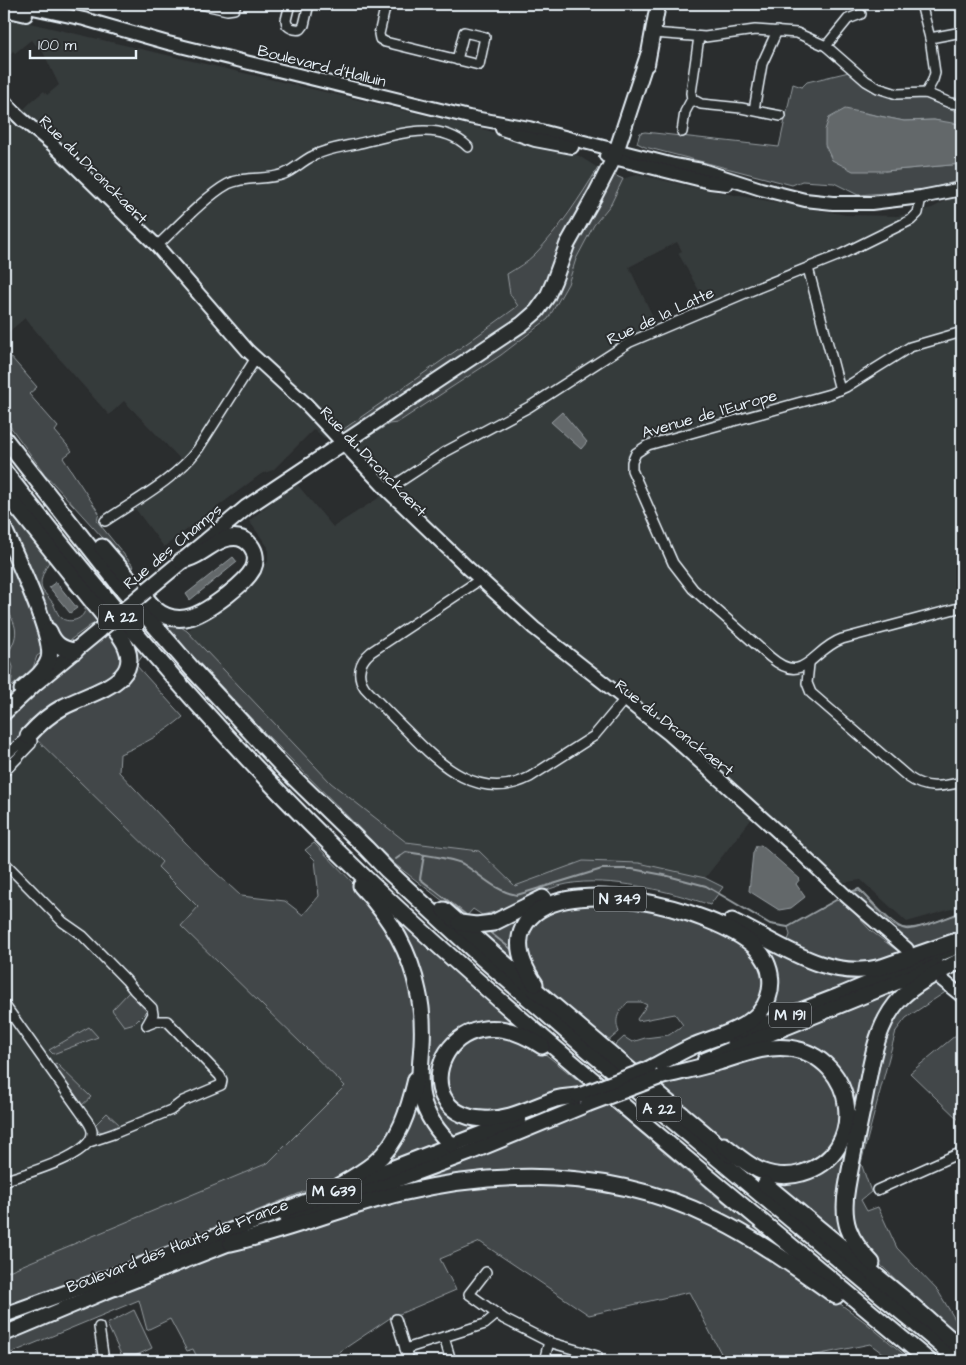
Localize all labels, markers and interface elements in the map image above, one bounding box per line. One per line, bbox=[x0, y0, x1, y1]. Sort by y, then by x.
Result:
scale bar bbox=[30, 28, 136, 60]
text: 100 m bbox=[38, 35, 77, 56]
street label: Boulevard d'Halluin bbox=[255, 39, 388, 93]
street label: Rue du Dronckaert bbox=[34, 110, 153, 229]
street label: Rue de la Latte bbox=[603, 281, 718, 350]
street label: Avenue de l'Europe bbox=[639, 384, 780, 444]
street label: Rue du Dronckaert bbox=[315, 402, 432, 522]
street label: Rue des Champs bbox=[119, 499, 227, 595]
road number: A 22 bbox=[98, 604, 144, 630]
street label: Rue du Dronckaert bbox=[610, 674, 739, 782]
road number: N 349 bbox=[594, 886, 646, 912]
road number: M 191 bbox=[769, 1002, 811, 1028]
road number: A 22 bbox=[636, 1096, 682, 1122]
road number: M 639 bbox=[306, 1178, 362, 1204]
street label: Boulevard des Hauts de France bbox=[63, 1193, 292, 1298]

